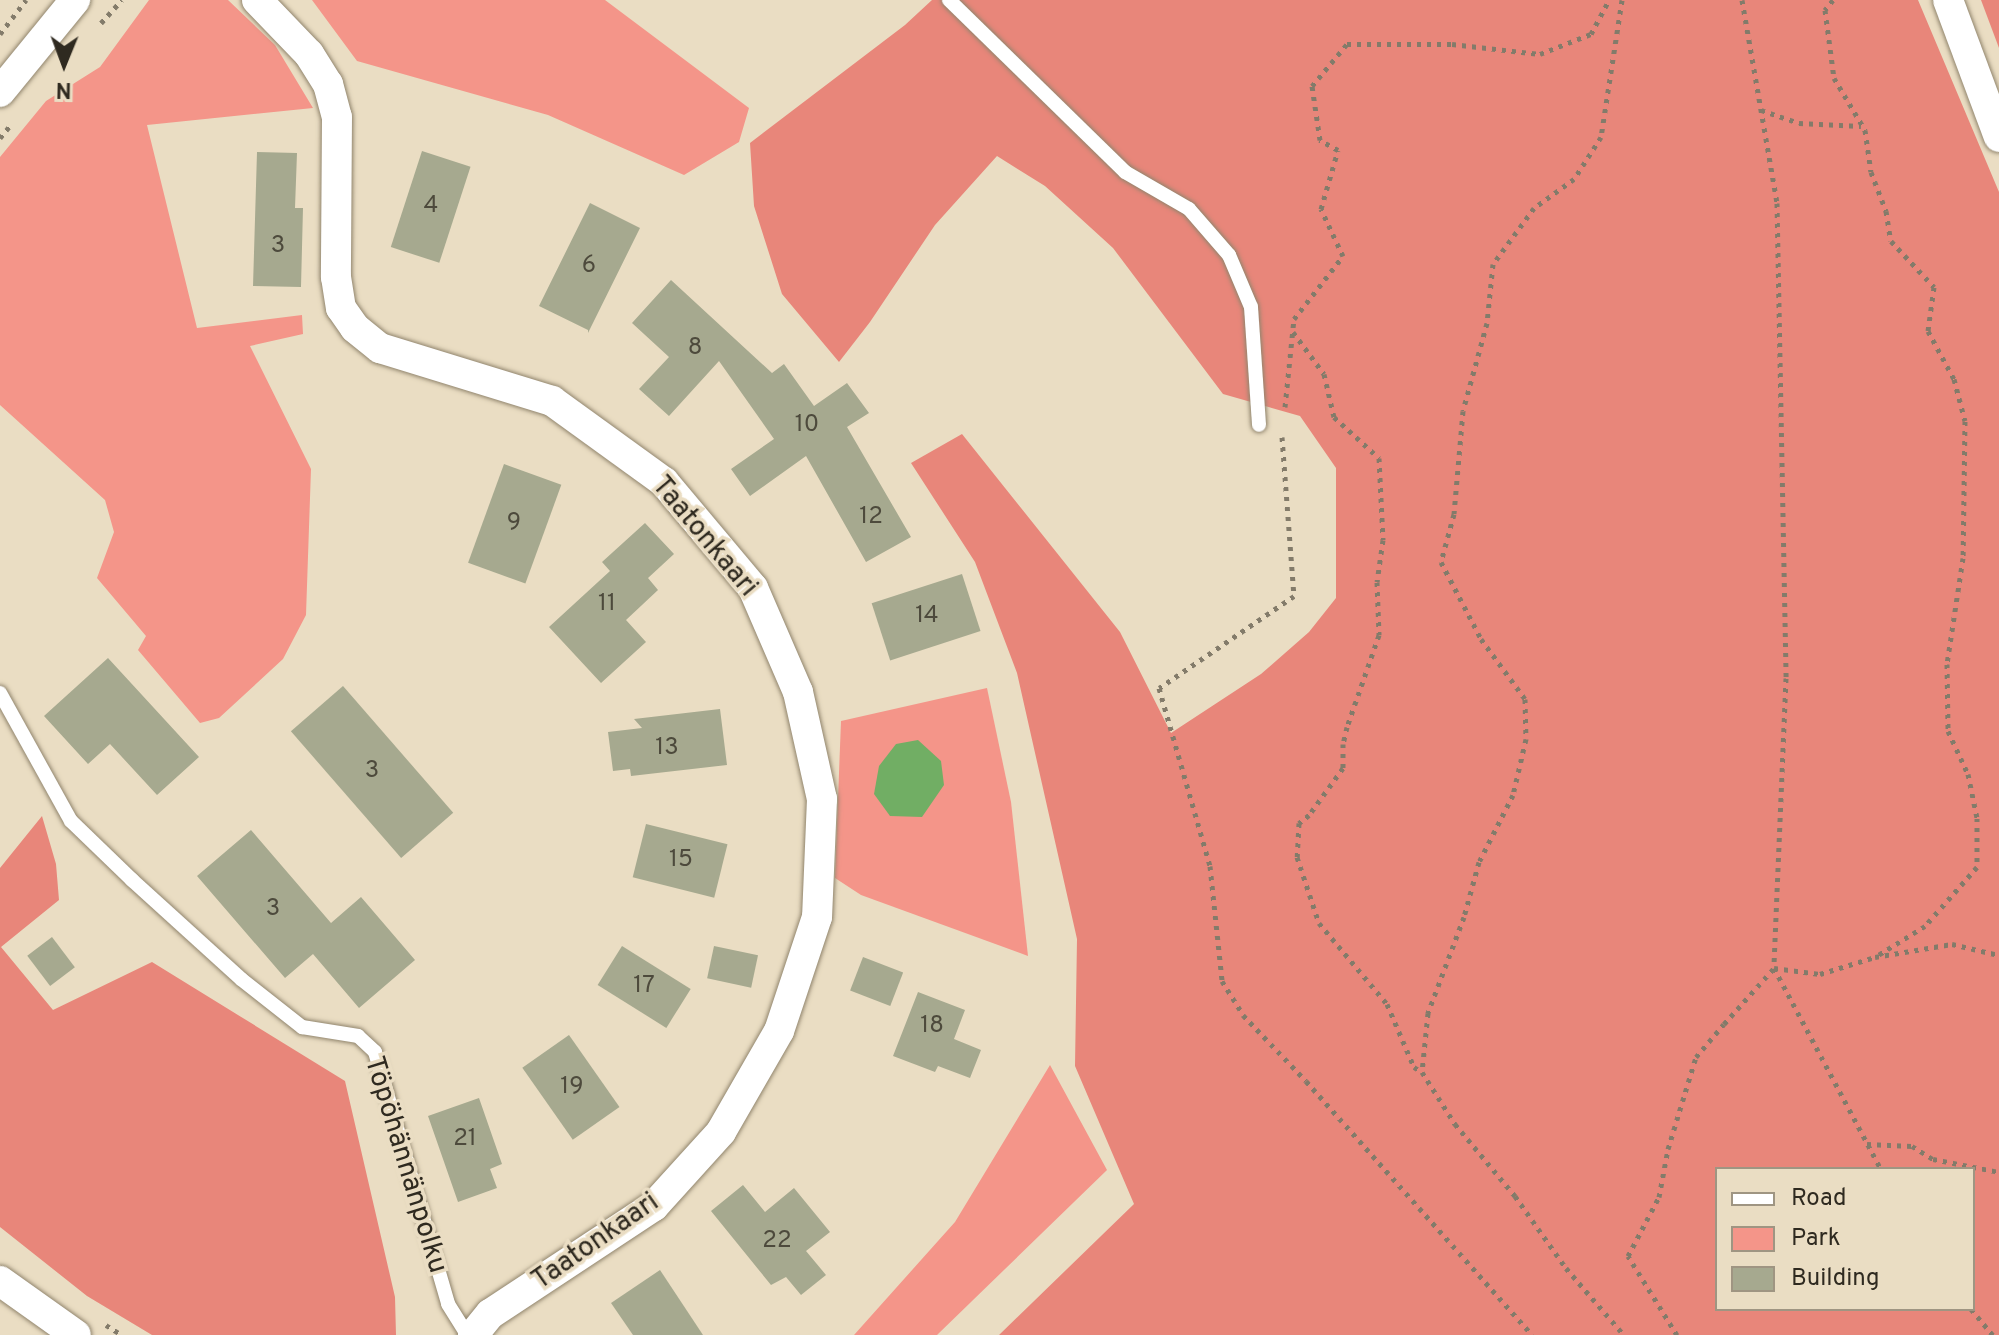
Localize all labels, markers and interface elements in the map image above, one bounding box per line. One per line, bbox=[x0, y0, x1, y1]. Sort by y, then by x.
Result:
north arrow bbox=[24, 24, 104, 104]
text: N bbox=[55, 75, 72, 102]
house number: 4 bbox=[424, 193, 438, 221]
house number: 3 bbox=[271, 233, 285, 261]
house number: 6 bbox=[582, 253, 596, 281]
house number: 8 bbox=[688, 335, 702, 363]
house number: 10 bbox=[795, 412, 819, 440]
street label: Taatonkaari bbox=[644, 470, 764, 604]
house number: 12 bbox=[859, 504, 883, 532]
house number: 9 bbox=[507, 510, 521, 538]
house number: 11 bbox=[598, 591, 616, 619]
house number: 14 bbox=[915, 603, 939, 631]
house number: 13 bbox=[655, 735, 679, 763]
house number: 3 bbox=[365, 758, 379, 786]
house number: 15 bbox=[669, 847, 693, 875]
house number: 3 bbox=[266, 896, 280, 924]
house number: 17 bbox=[633, 973, 655, 1001]
house number: 18 bbox=[920, 1013, 944, 1041]
street label: Töpöhännänpolku bbox=[356, 1052, 454, 1278]
house number: 19 bbox=[560, 1074, 584, 1102]
house number: 21 bbox=[453, 1126, 477, 1154]
legend bbox=[1715, 1167, 1975, 1311]
text: Road bbox=[1791, 1184, 1847, 1214]
street label: Taatonkaari bbox=[526, 1186, 666, 1298]
text: Park bbox=[1791, 1224, 1841, 1254]
house number: 22 bbox=[762, 1228, 792, 1256]
text: Building bbox=[1791, 1264, 1880, 1294]

